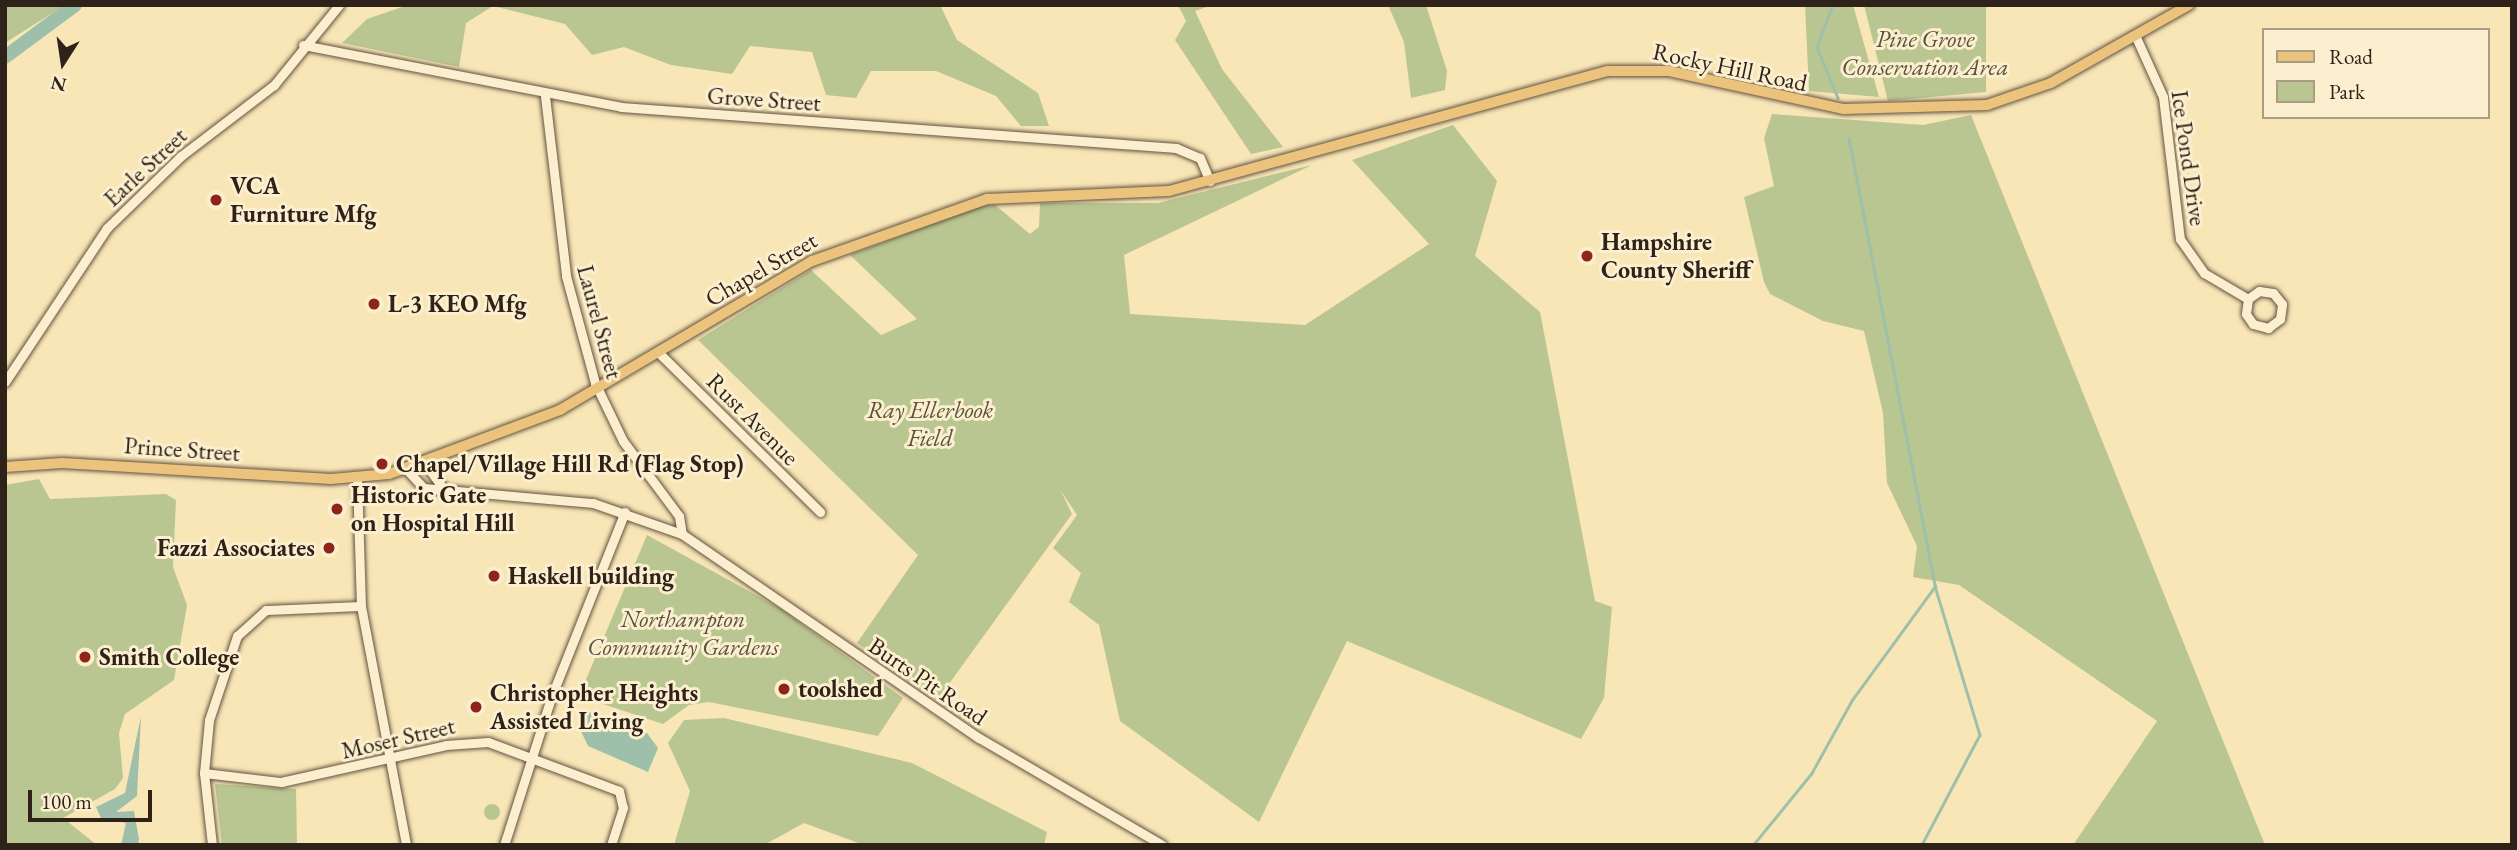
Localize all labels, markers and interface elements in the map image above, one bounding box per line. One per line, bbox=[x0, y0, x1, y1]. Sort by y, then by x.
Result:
park label: Pine Grove Conservation Area bbox=[1842, 25, 2008, 81]
north arrow bbox=[28, 28, 98, 98]
legend bbox=[2262, 28, 2489, 119]
street label: Rocky Hill Road bbox=[1650, 37, 1810, 97]
text: Road bbox=[2329, 43, 2373, 70]
text: N bbox=[48, 70, 69, 98]
text: Park bbox=[2329, 78, 2365, 105]
street label: Grove Street bbox=[706, 81, 822, 117]
street label: Ice Pond Drive bbox=[2165, 88, 2213, 228]
street label: Earle Street bbox=[97, 121, 193, 213]
place label: VCA Furniture Mfg bbox=[230, 172, 376, 228]
marker: VCA Furniture Mfg bbox=[208, 192, 224, 208]
street label: Chapel Street bbox=[700, 226, 822, 312]
place label: Hampshire County Sheriff bbox=[1601, 228, 1751, 284]
marker: Hampshire County Sheriff bbox=[1579, 248, 1595, 264]
street label: Laurel Street bbox=[571, 262, 629, 382]
place label: L-3 KEO Mfg bbox=[388, 290, 526, 318]
marker: L-3 KEO Mfg bbox=[366, 296, 382, 312]
street label: Rust Avenue bbox=[701, 367, 805, 471]
park label: Ray Ellerbook Field bbox=[867, 396, 993, 452]
street label: Prince Street bbox=[123, 431, 241, 467]
place label: Chapel/Village Hill Rd (Flag Stop) bbox=[396, 450, 744, 478]
marker: Chapel/Village Hill Rd (Flag Stop) bbox=[374, 456, 390, 472]
place label: Historic Gate on Hospital Hill bbox=[351, 481, 515, 537]
marker: Historic Gate on Hospital Hill bbox=[329, 501, 345, 517]
place label: Fazzi Associates bbox=[157, 534, 315, 562]
marker: Fazzi Associates bbox=[321, 540, 337, 556]
place label: Haskell building bbox=[508, 562, 674, 590]
marker: Haskell building bbox=[486, 568, 502, 584]
park label: Northampton Community Gardens bbox=[587, 605, 779, 661]
street label: Burts Pit Road bbox=[863, 631, 993, 731]
place label: Smith College bbox=[99, 643, 239, 671]
marker: Smith College bbox=[77, 649, 93, 665]
place label: toolshed bbox=[798, 675, 883, 703]
place label: Christopher Heights Assisted Living bbox=[490, 679, 698, 735]
marker: toolshed bbox=[776, 681, 792, 697]
marker: Christopher Heights Assisted Living bbox=[468, 699, 484, 715]
street label: Moser Street bbox=[338, 711, 458, 765]
scale bar bbox=[32, 776, 156, 820]
text: 100 m bbox=[41, 788, 92, 815]

